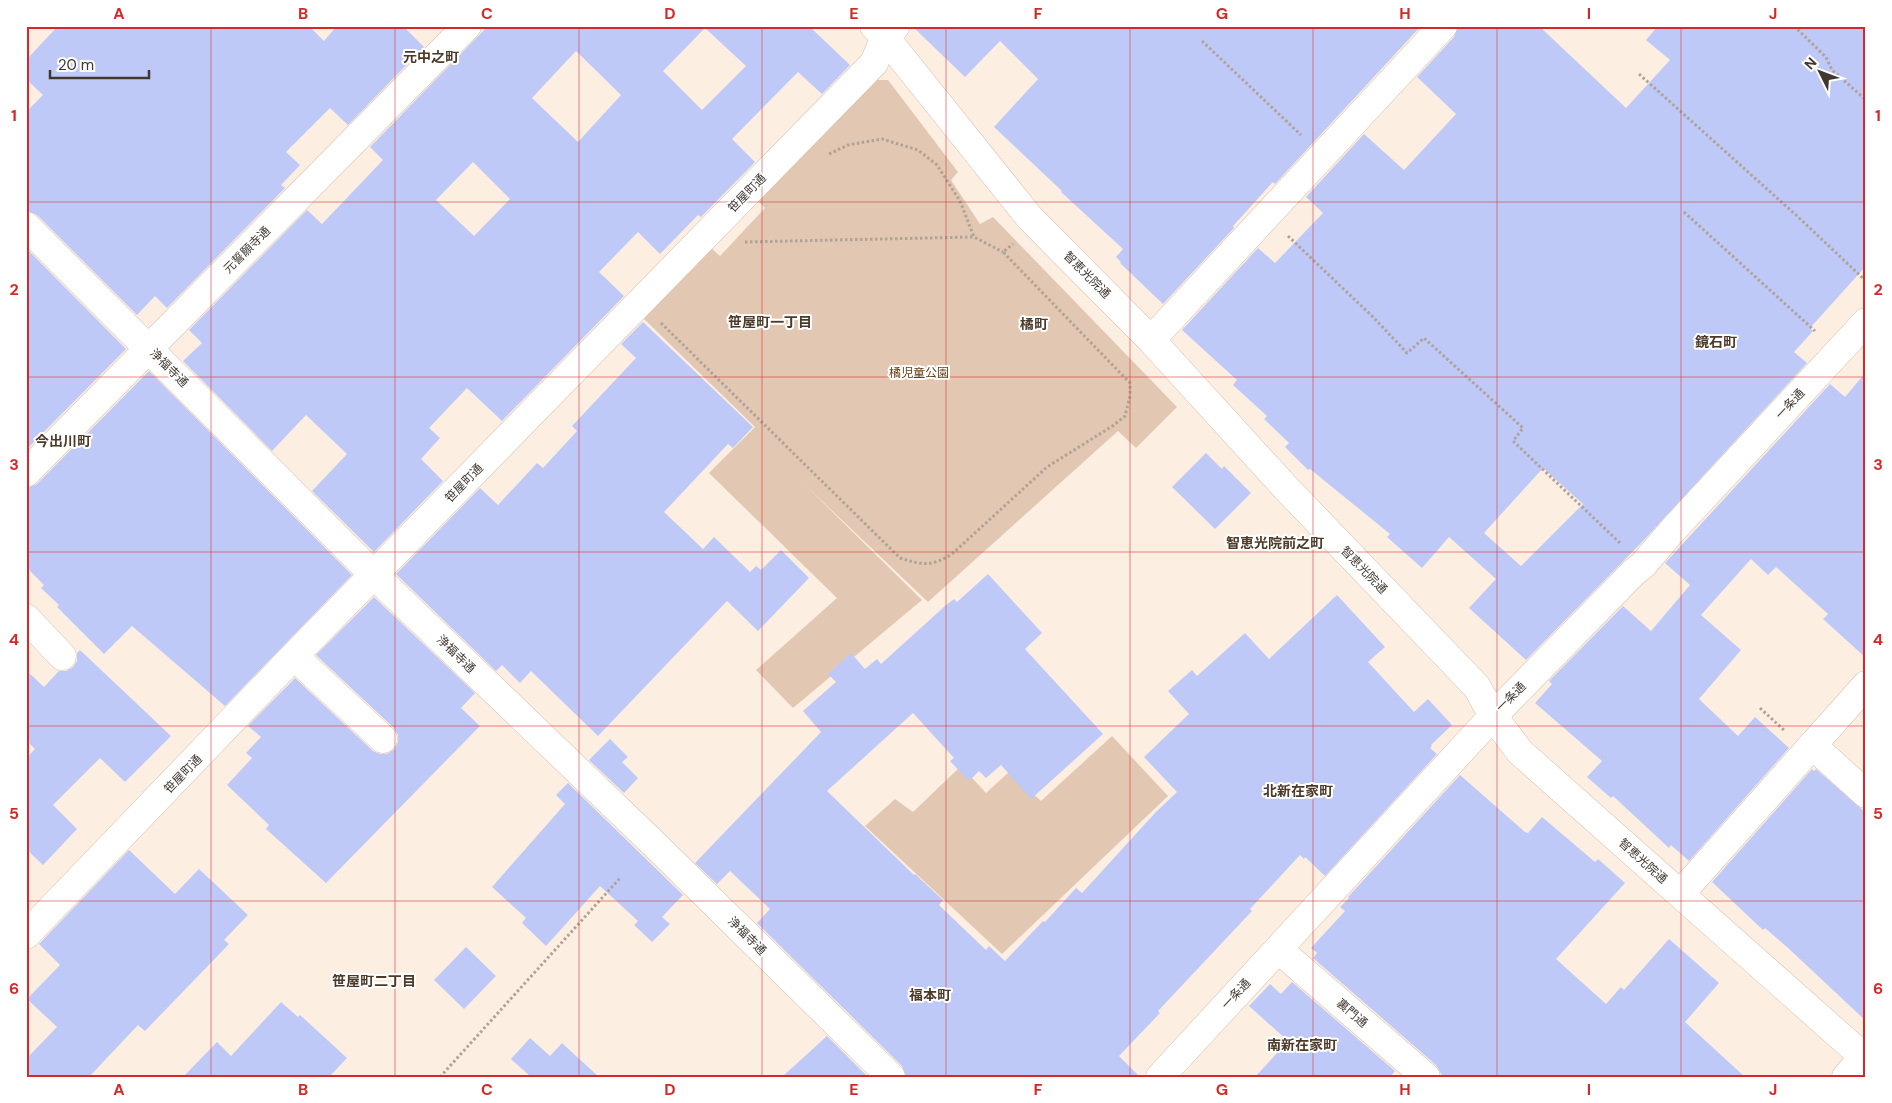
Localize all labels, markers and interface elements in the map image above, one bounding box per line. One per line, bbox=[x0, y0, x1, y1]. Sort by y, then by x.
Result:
text: A bbox=[113, 3, 125, 24]
text: B bbox=[298, 3, 308, 24]
text: C bbox=[481, 3, 493, 24]
text: D bbox=[664, 3, 676, 24]
text: E bbox=[849, 3, 859, 24]
text: F bbox=[1034, 3, 1043, 24]
text: G bbox=[1216, 3, 1228, 24]
text: H bbox=[1399, 3, 1411, 24]
text: I bbox=[1587, 3, 1591, 24]
text: J bbox=[1769, 3, 1777, 24]
scale bar bbox=[50, 48, 149, 80]
district label: 元中之町 bbox=[403, 48, 459, 66]
north arrow bbox=[1794, 48, 1844, 98]
text: N bbox=[1800, 53, 1820, 73]
text: 20 m bbox=[58, 55, 94, 75]
text: 1 bbox=[11, 105, 17, 126]
text: 1 bbox=[1875, 105, 1881, 126]
street label: 笹屋町通 bbox=[725, 170, 769, 216]
street label: 元誓願寺通 bbox=[220, 223, 274, 277]
street label: 智恵光院通 bbox=[1060, 248, 1114, 302]
text: 2 bbox=[9, 279, 19, 300]
text: 2 bbox=[1873, 279, 1883, 300]
district label: 笹屋町一丁目 bbox=[728, 313, 812, 331]
district label: 橘町 bbox=[1020, 315, 1048, 333]
district label: 鏡石町 bbox=[1695, 333, 1737, 351]
street label: 浄福寺通 bbox=[146, 345, 192, 391]
park label: 橘児童公園 bbox=[889, 365, 949, 381]
street label: 一条通 bbox=[1772, 385, 1808, 423]
district label: 今出川町 bbox=[35, 432, 91, 450]
text: 3 bbox=[9, 454, 19, 475]
text: 3 bbox=[1873, 454, 1883, 475]
street label: 笹屋町通 bbox=[442, 460, 486, 506]
district label: 智恵光院前之町 bbox=[1226, 534, 1324, 552]
street label: 智恵光院通 bbox=[1337, 543, 1391, 597]
text: 4 bbox=[9, 629, 19, 650]
text: 4 bbox=[1873, 629, 1883, 650]
street label: 浄福寺通 bbox=[433, 632, 479, 676]
street label: 一条通 bbox=[1493, 679, 1529, 715]
street label: 笹屋町通 bbox=[161, 751, 205, 797]
district label: 北新在家町 bbox=[1263, 782, 1333, 800]
text: 5 bbox=[9, 803, 19, 824]
text: 5 bbox=[1873, 803, 1883, 824]
street label: 智恵光院通 bbox=[1615, 835, 1671, 887]
street label: 浄福寺通 bbox=[724, 913, 770, 959]
district label: 笹屋町二丁目 bbox=[332, 972, 416, 990]
street label: 一条通 bbox=[1218, 975, 1254, 1013]
text: 6 bbox=[9, 978, 19, 999]
text: 6 bbox=[1873, 978, 1883, 999]
district label: 福本町 bbox=[909, 986, 951, 1004]
street label: 裏門通 bbox=[1333, 995, 1371, 1031]
district label: 南新在家町 bbox=[1267, 1036, 1337, 1054]
text: A bbox=[113, 1079, 125, 1100]
text: B bbox=[298, 1079, 308, 1100]
text: C bbox=[481, 1079, 493, 1100]
text: D bbox=[664, 1079, 676, 1100]
text: E bbox=[849, 1079, 859, 1100]
text: F bbox=[1034, 1079, 1043, 1100]
text: G bbox=[1216, 1079, 1228, 1100]
text: H bbox=[1399, 1079, 1411, 1100]
text: I bbox=[1587, 1079, 1591, 1100]
text: J bbox=[1769, 1079, 1777, 1100]

